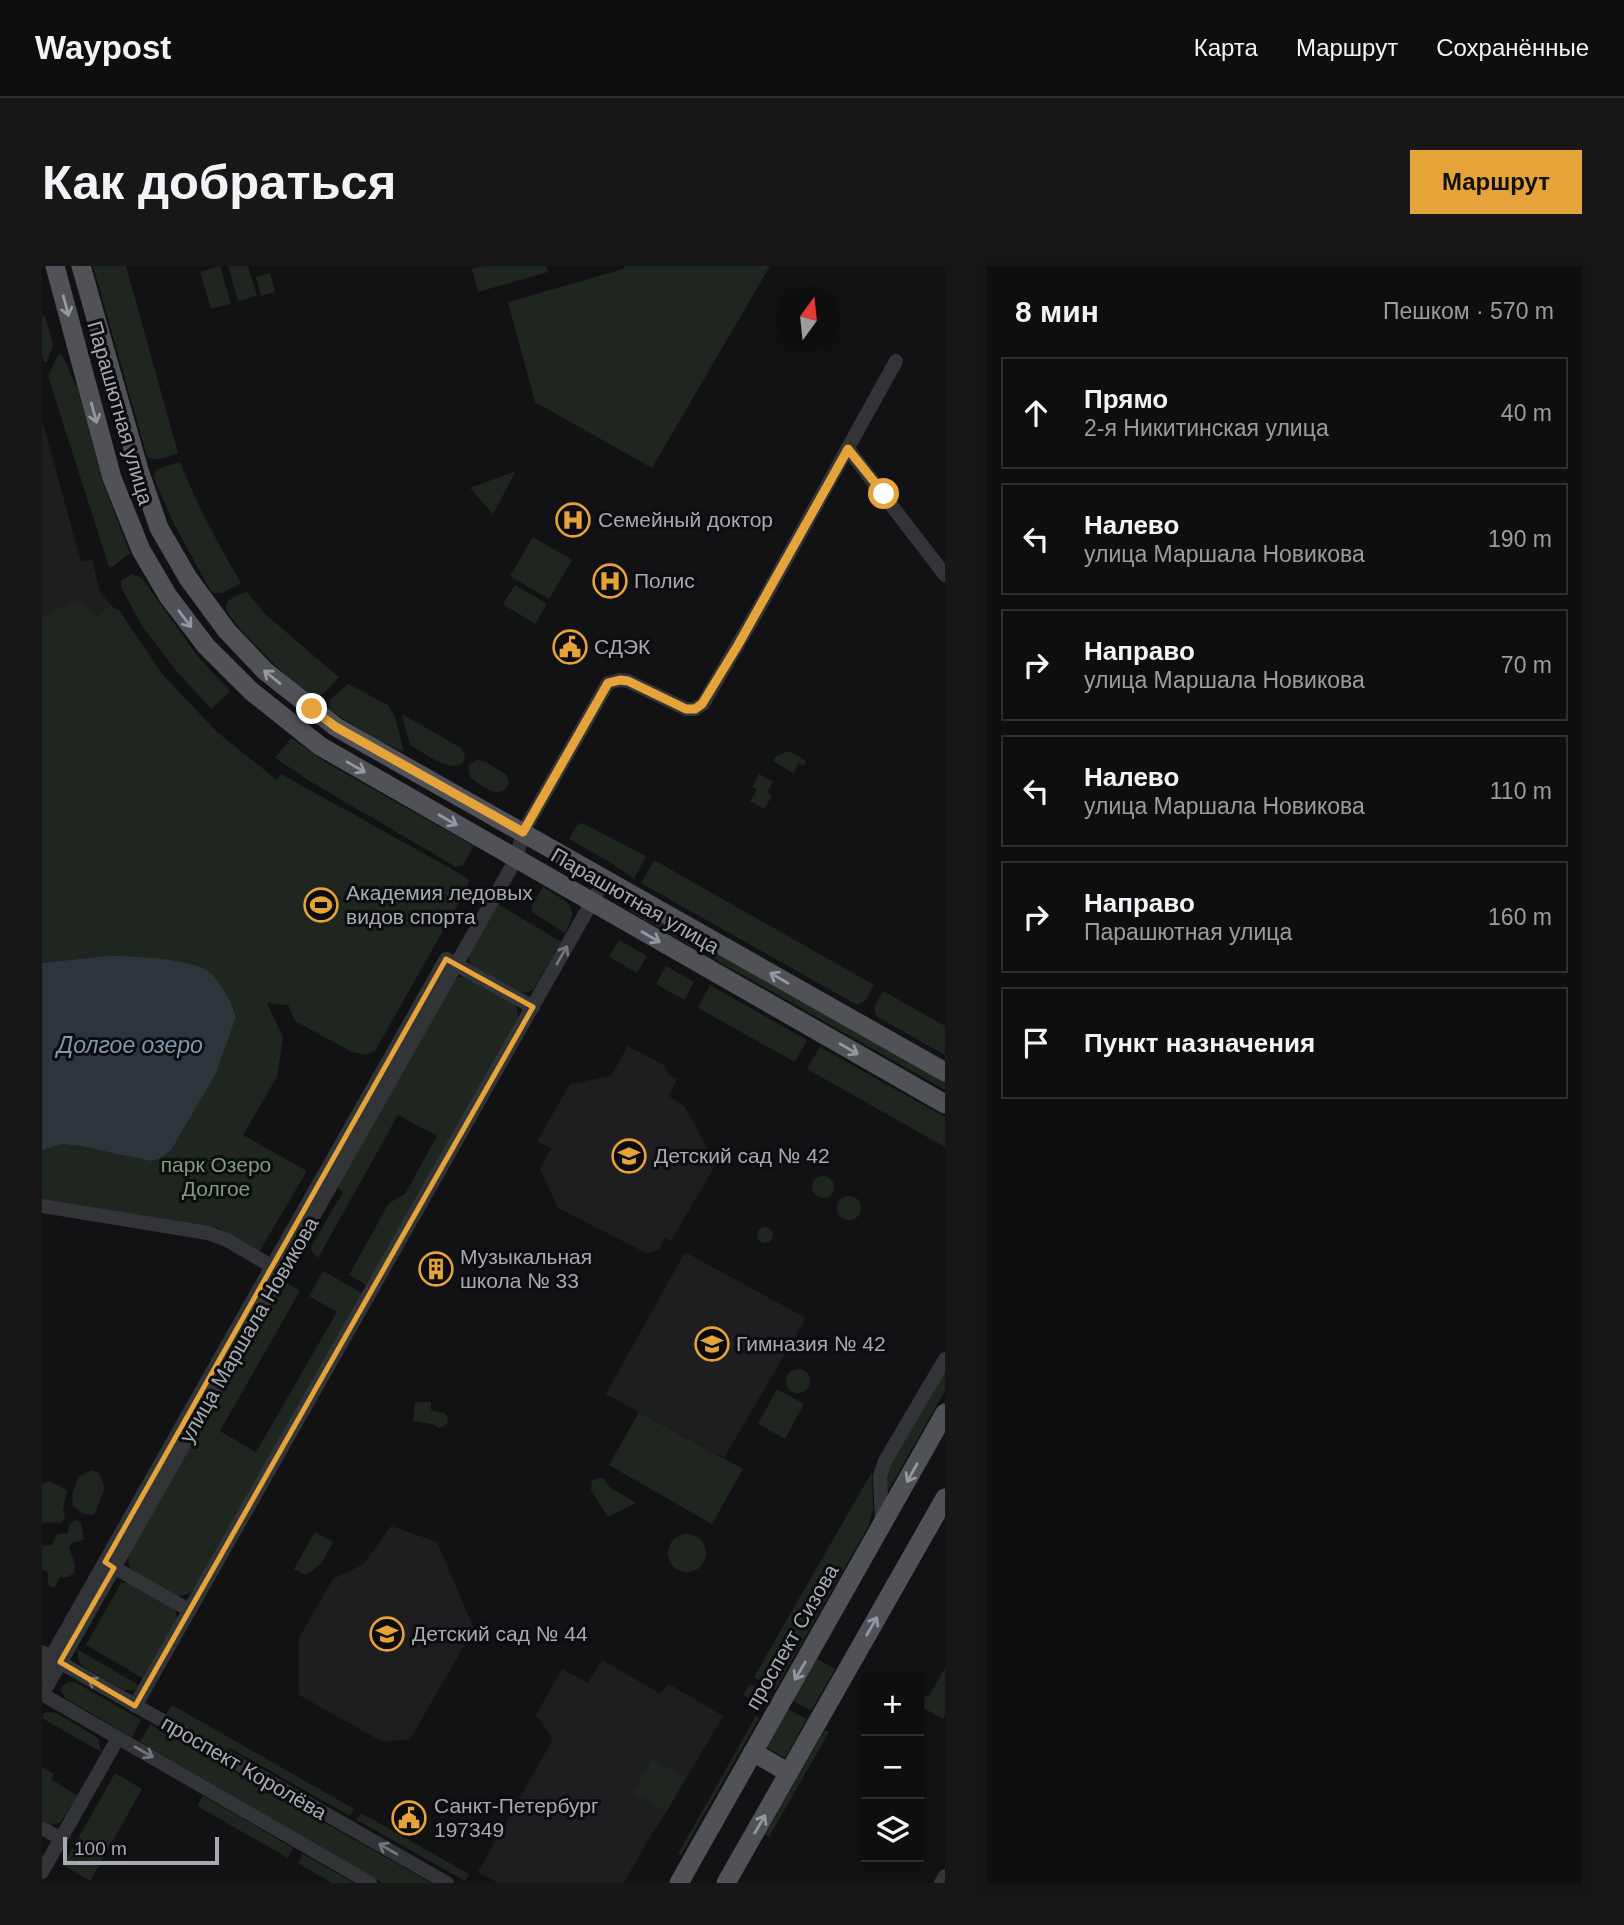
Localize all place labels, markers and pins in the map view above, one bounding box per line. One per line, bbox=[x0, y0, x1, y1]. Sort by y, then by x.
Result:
hospital icon: Семейный доктор bbox=[554, 501, 592, 539]
place label: Семейный доктор bbox=[598, 508, 773, 531]
hospital icon: Полис bbox=[591, 562, 629, 600]
place label: Полис bbox=[634, 569, 695, 592]
public building icon: СДЭК bbox=[551, 628, 589, 666]
place label: СДЭК bbox=[594, 635, 651, 658]
place label: Академия ледовых видов спорта bbox=[346, 881, 533, 928]
sports icon: Академия ледовых видов спорта bbox=[302, 886, 340, 924]
school or university icon: Детский сад № 42 bbox=[610, 1137, 648, 1175]
place label: Детский сад № 42 bbox=[654, 1144, 830, 1167]
place label: Музыкальная школа № 33 bbox=[460, 1245, 592, 1292]
building icon: Музыкальная школа № 33 bbox=[417, 1250, 455, 1288]
school or university icon: Гимназия № 42 bbox=[693, 1325, 731, 1363]
place label: Гимназия № 42 bbox=[736, 1332, 886, 1355]
school or university icon: Детский сад № 44 bbox=[368, 1615, 406, 1653]
place label: Детский сад № 44 bbox=[412, 1622, 588, 1645]
place label: Санкт-Петербург 197349 bbox=[434, 1794, 599, 1841]
public building icon: Санкт-Петербург 197349 bbox=[390, 1799, 428, 1837]

